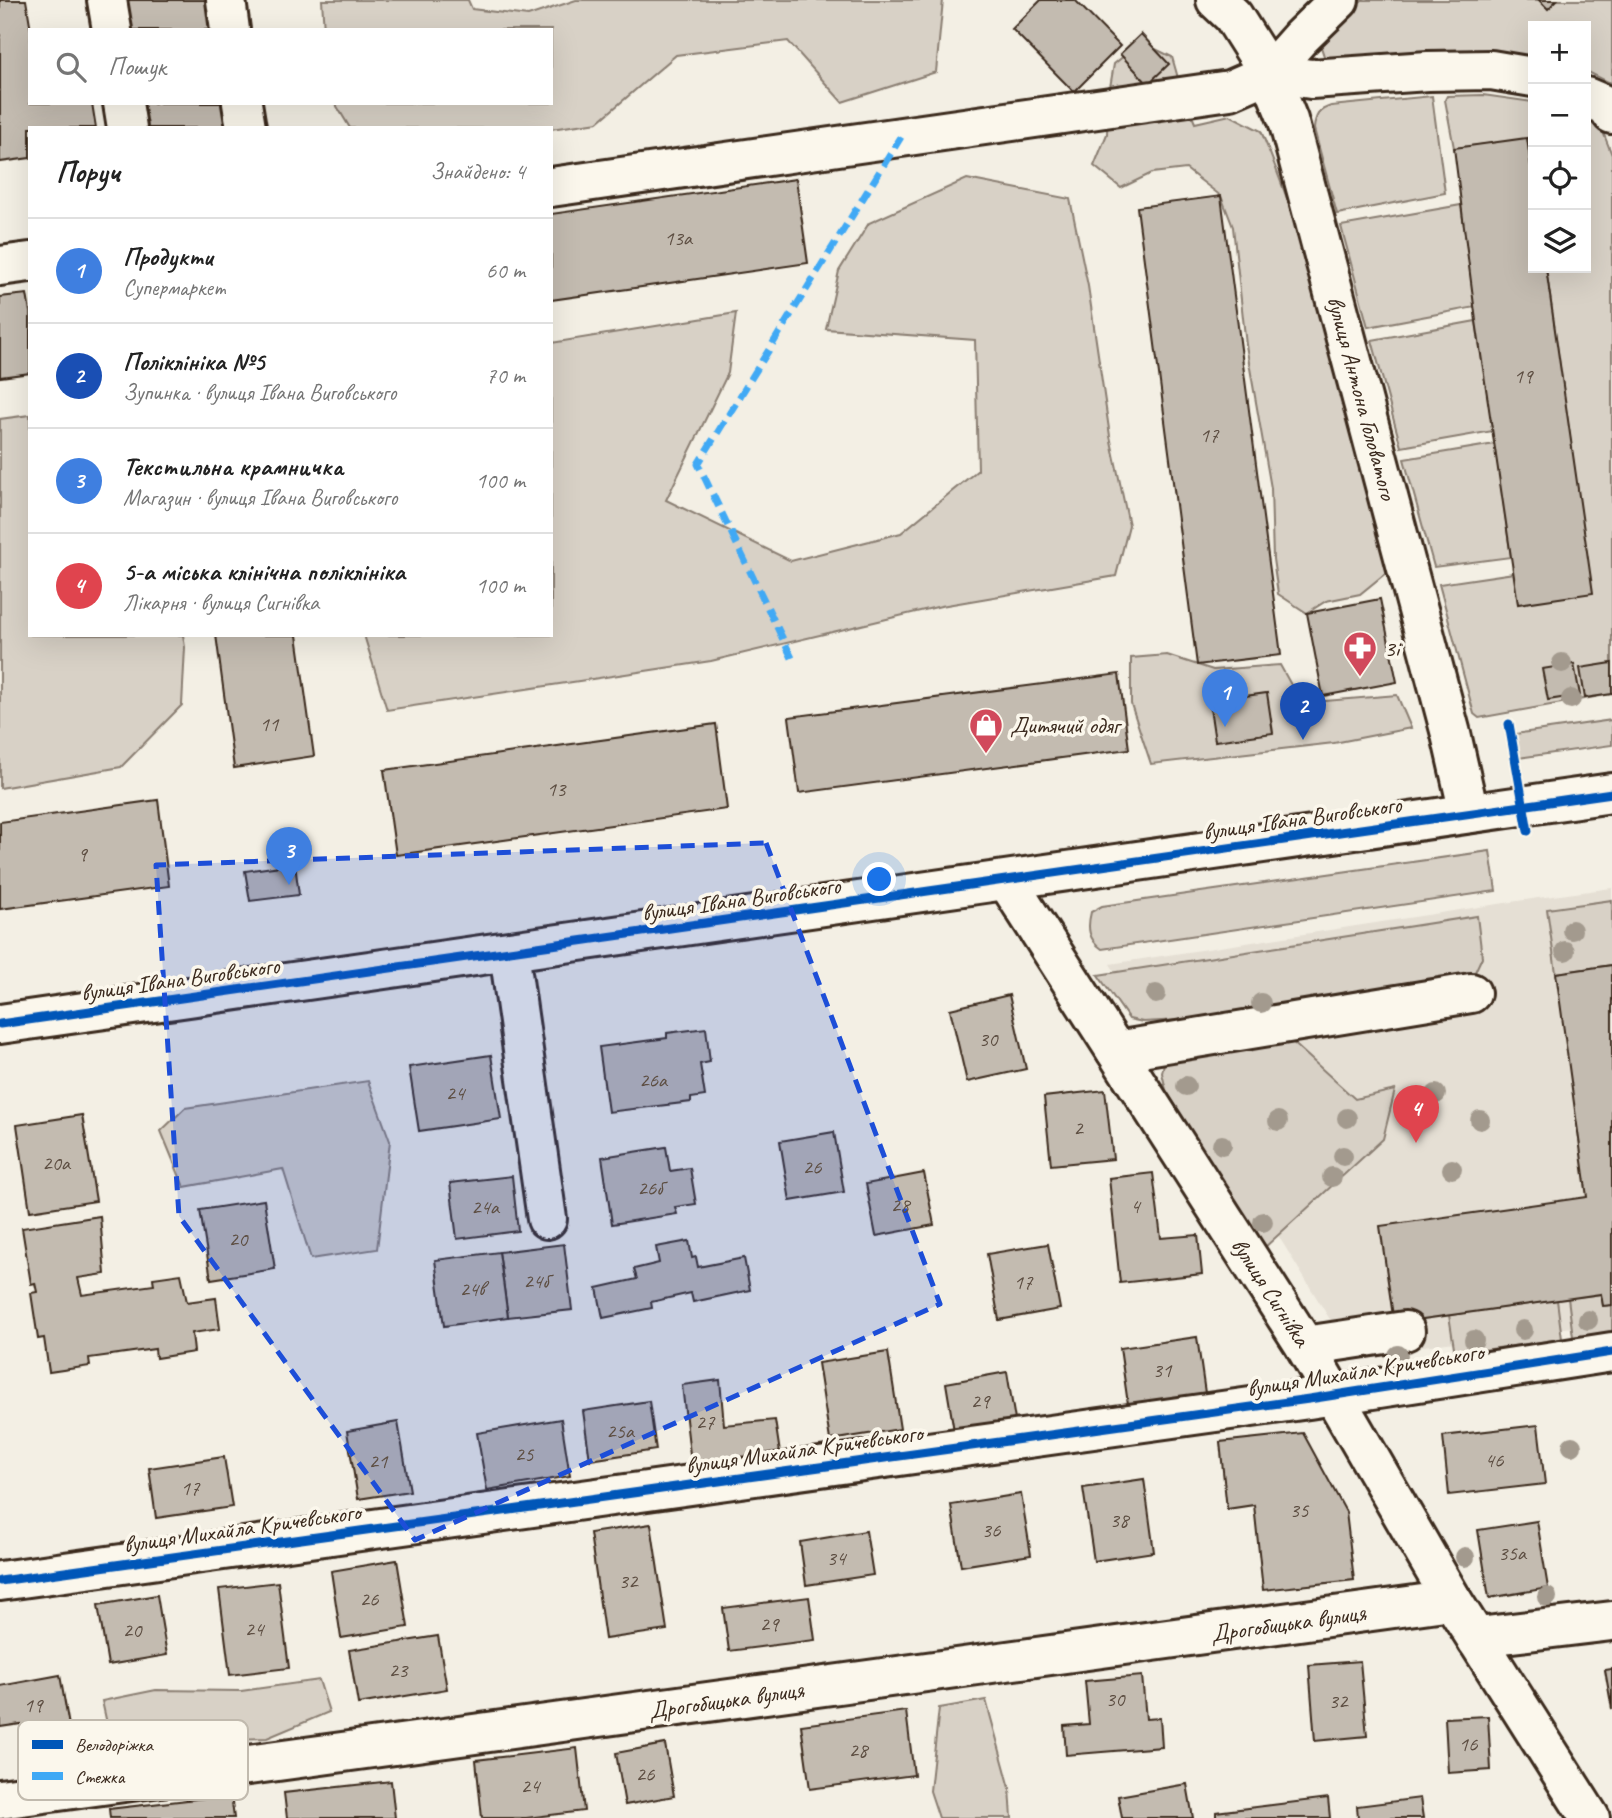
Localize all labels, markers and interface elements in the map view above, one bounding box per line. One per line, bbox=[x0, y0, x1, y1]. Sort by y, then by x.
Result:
map controls bbox=[1528, 21, 1591, 273]
button: + bbox=[1528, 21, 1591, 84]
search box bbox=[28, 28, 553, 105]
icon: search bbox=[52, 48, 90, 86]
text: Пошук bbox=[108, 50, 166, 83]
button: − bbox=[1528, 84, 1591, 147]
button: locate bbox=[1528, 147, 1591, 210]
text: Поруч bbox=[56, 153, 120, 191]
text: Знайдено: 4 bbox=[430, 157, 525, 186]
button: layers bbox=[1528, 210, 1591, 273]
house number: 13а bbox=[664, 225, 694, 251]
text: Продукти bbox=[123, 240, 213, 273]
text: 1 bbox=[74, 256, 84, 285]
text: 60 m bbox=[486, 256, 525, 285]
text: Супермаркет bbox=[123, 273, 226, 302]
street label: вулиця Антона Головатого bbox=[1320, 293, 1404, 505]
text: Поліклініка №5 bbox=[123, 345, 264, 378]
text: 2 bbox=[74, 361, 84, 390]
text: 70 m bbox=[486, 361, 525, 390]
house number: 19 bbox=[1514, 363, 1534, 389]
text: Зупинка · вулиця Івана Виговського bbox=[123, 378, 396, 407]
house number: 17 bbox=[1200, 422, 1220, 448]
text: Текстильна крамничка bbox=[123, 450, 343, 483]
text: 3 bbox=[74, 466, 84, 495]
text: 100 m bbox=[476, 466, 525, 495]
text: Магазин · вулиця Івана Виговського bbox=[123, 483, 397, 512]
text: 5-а міська клінічна поліклініка bbox=[123, 555, 405, 588]
text: 4 bbox=[74, 571, 84, 600]
text: 100 m bbox=[476, 571, 525, 600]
text: Лікарня · вулиця Сигнівка bbox=[123, 588, 319, 617]
pharmacy icon: 3і bbox=[1341, 629, 1379, 678]
place label: 3і bbox=[1384, 633, 1402, 663]
pin: 1 bbox=[1202, 669, 1248, 727]
pin: 2 bbox=[1280, 682, 1326, 740]
shop icon: Дитячий одяг bbox=[967, 706, 1005, 755]
place label: Дитячий одяг bbox=[1010, 710, 1122, 740]
house number: 11 bbox=[260, 711, 280, 737]
house number: 13 bbox=[547, 776, 567, 802]
street label: вулиця Івана Виговського bbox=[1201, 789, 1405, 847]
pin: 3 bbox=[266, 827, 312, 885]
house number: 9 bbox=[77, 841, 88, 867]
your location bbox=[862, 862, 896, 896]
street label: вулиця Івана Виговського bbox=[640, 870, 844, 928]
street label: вулиця Івана Виговського bbox=[79, 950, 283, 1008]
house number: 30 bbox=[979, 1026, 999, 1052]
house number: 26а bbox=[639, 1067, 669, 1093]
house number: 24 bbox=[446, 1080, 467, 1106]
pin: 4 bbox=[1393, 1085, 1439, 1143]
house number: 2 bbox=[1073, 1115, 1084, 1141]
house number: 20а bbox=[42, 1150, 72, 1176]
house number: 26 bbox=[803, 1154, 822, 1180]
house number: 26б bbox=[637, 1175, 668, 1201]
house number: 28 bbox=[891, 1192, 912, 1218]
house number: 4 bbox=[1130, 1193, 1142, 1219]
house number: 24а bbox=[471, 1194, 501, 1220]
house number: 20 bbox=[229, 1226, 249, 1252]
street label: вулиця Сигнівка bbox=[1225, 1232, 1318, 1353]
house number: 24б bbox=[523, 1268, 554, 1294]
house number: 17 bbox=[1014, 1269, 1034, 1295]
house number: 24в bbox=[459, 1276, 489, 1302]
street label: вулиця Михайла Кричевського bbox=[1245, 1336, 1488, 1404]
house number: 31 bbox=[1153, 1357, 1173, 1383]
house number: 29 bbox=[971, 1388, 991, 1414]
house number: 27 bbox=[696, 1409, 716, 1435]
street label: вулиця Михайла Кричевського bbox=[684, 1417, 927, 1480]
house number: 25а bbox=[606, 1418, 636, 1444]
house number: 25 bbox=[515, 1441, 535, 1467]
house number: 46 bbox=[1485, 1447, 1504, 1473]
house number: 21 bbox=[369, 1448, 389, 1474]
house number: 17 bbox=[181, 1475, 201, 1501]
street label: вулиця Михайла Кричевського bbox=[122, 1496, 365, 1559]
house number: 35 bbox=[1290, 1497, 1310, 1523]
house number: 38 bbox=[1110, 1507, 1131, 1533]
house number: 36 bbox=[982, 1517, 1001, 1543]
house number: 35а bbox=[1498, 1540, 1528, 1566]
house number: 34 bbox=[827, 1545, 848, 1571]
house number: 32 bbox=[619, 1568, 639, 1594]
house number: 26 bbox=[360, 1586, 379, 1612]
street label: Дрогобицька вулиця bbox=[1208, 1597, 1369, 1649]
house number: 29 bbox=[760, 1611, 780, 1637]
house number: 24 bbox=[245, 1616, 266, 1642]
house number: 20 bbox=[123, 1617, 143, 1643]
house number: 23 bbox=[389, 1657, 409, 1683]
street label: Дрогобицька вулиця bbox=[646, 1674, 807, 1726]
house number: 30 bbox=[1106, 1686, 1126, 1712]
house number: 32 bbox=[1329, 1688, 1349, 1714]
house number: 19 bbox=[24, 1692, 44, 1718]
legend bbox=[18, 1720, 248, 1800]
house number: 16 bbox=[1459, 1731, 1478, 1757]
text: Велодоріжка bbox=[75, 1733, 155, 1757]
house number: 28 bbox=[849, 1737, 870, 1763]
house number: 26 bbox=[636, 1761, 655, 1787]
text: Стежка bbox=[75, 1765, 126, 1789]
house number: 24 bbox=[521, 1773, 542, 1799]

